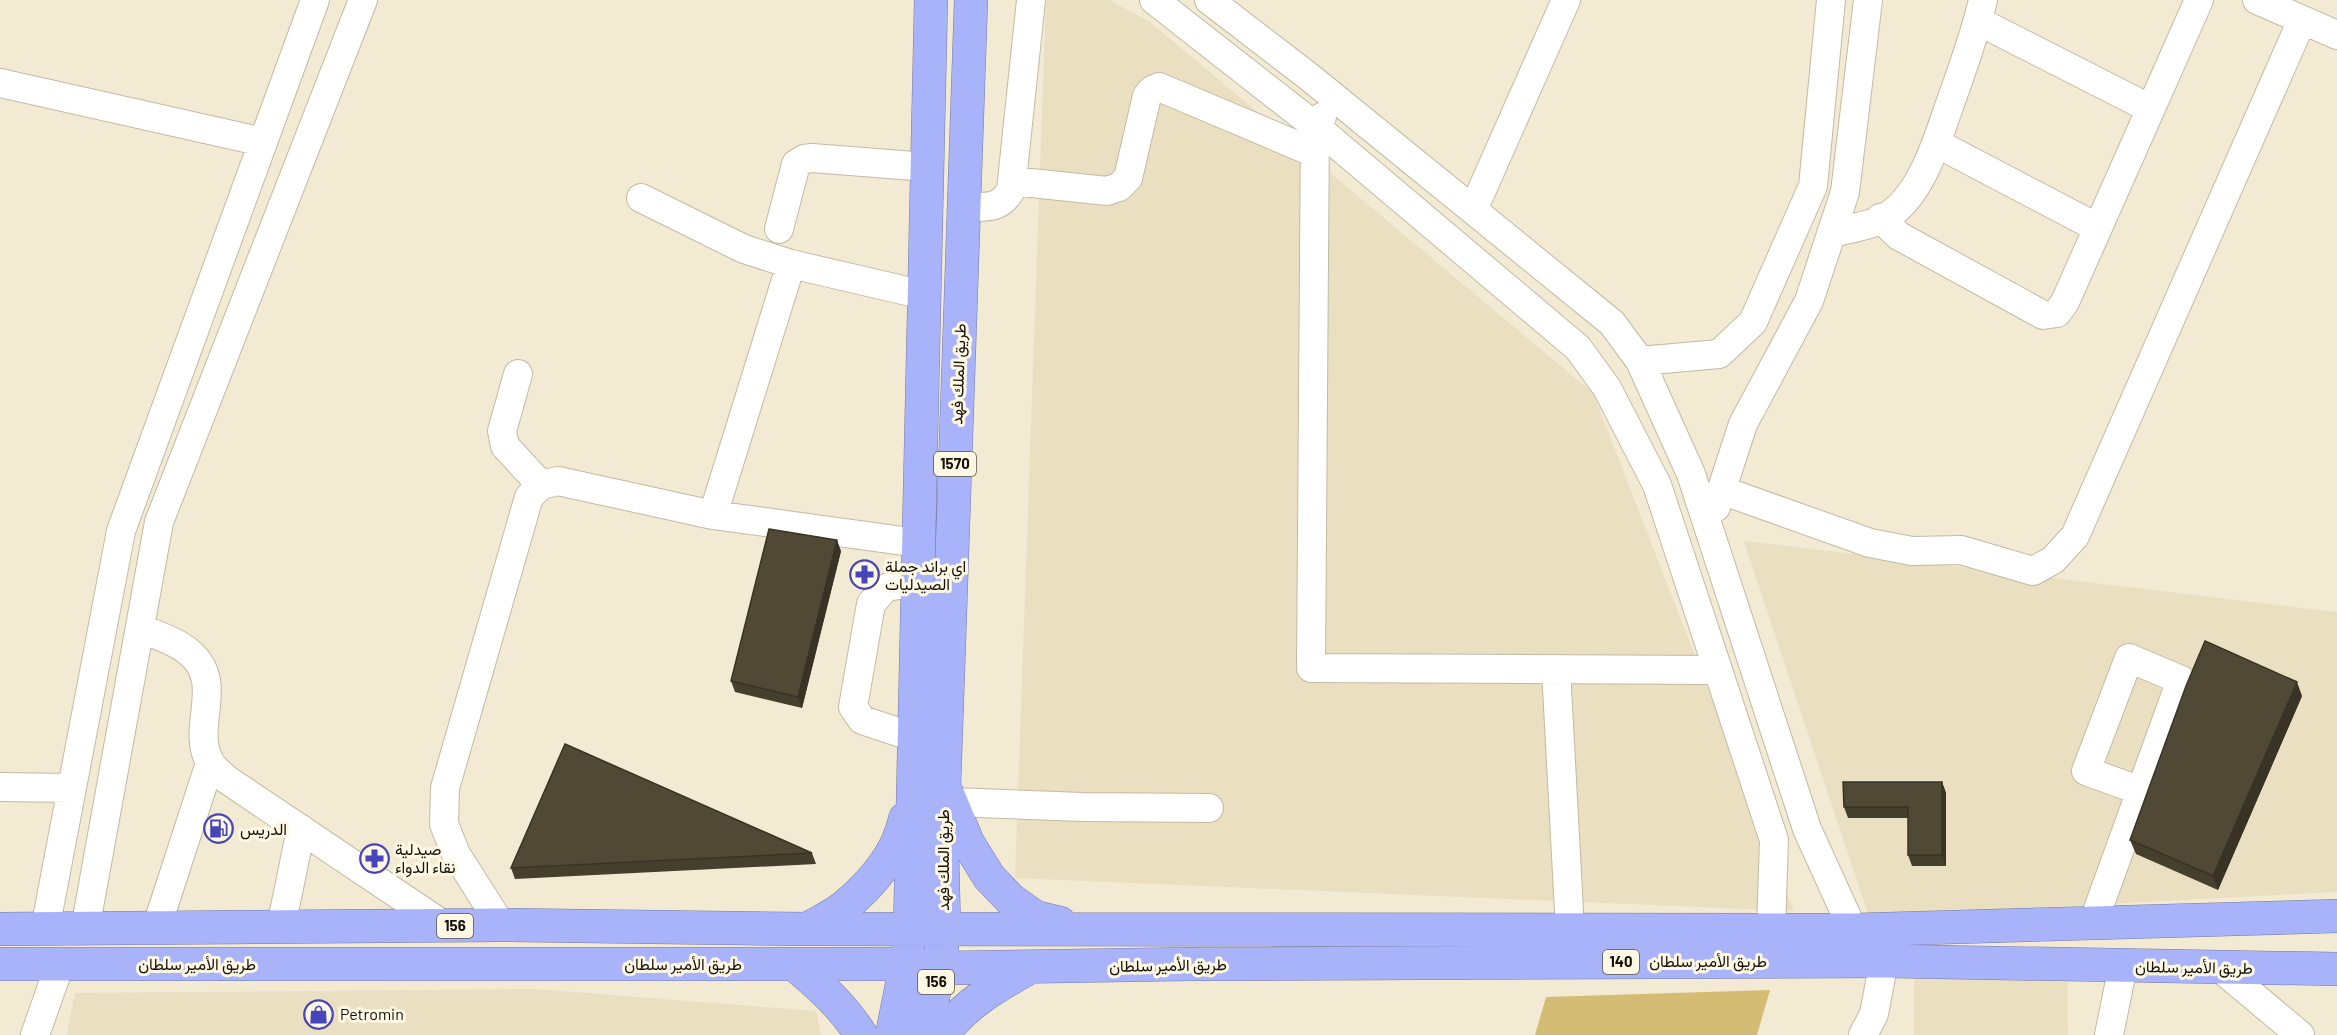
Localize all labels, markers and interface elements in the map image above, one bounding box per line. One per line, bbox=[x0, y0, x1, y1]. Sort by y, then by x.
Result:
street label: طريق الملك فهد bbox=[946, 323, 971, 425]
road number: 1570 bbox=[934, 452, 976, 476]
place label: اي براند جملة الصيدليات bbox=[885, 556, 966, 594]
pharmacy icon: اي براند جملة الصيدليات bbox=[848, 559, 880, 591]
street label: طريق الملك فهد bbox=[933, 809, 954, 911]
fuel station icon: الدريس bbox=[203, 813, 235, 845]
place label: الدريس bbox=[240, 819, 287, 840]
place label: صيدلية نقاء الدواء bbox=[395, 839, 456, 878]
pharmacy icon: صيدلية نقاء الدواء bbox=[358, 842, 390, 874]
road number: 156 bbox=[437, 914, 473, 938]
road number: 140 bbox=[1603, 950, 1639, 974]
street label: طريق الأمير سلطان bbox=[1649, 951, 1767, 972]
street label: طريق الأمير سلطان bbox=[138, 954, 256, 975]
street label: طريق الأمير سلطان bbox=[624, 954, 742, 975]
street label: طريق الأمير سلطان bbox=[1109, 954, 1227, 977]
street label: طريق الأمير سلطان bbox=[2135, 956, 2253, 979]
road number: 156 bbox=[918, 970, 954, 994]
shop icon: Petromin bbox=[303, 998, 335, 1030]
place label: Petromin bbox=[340, 1004, 404, 1023]

